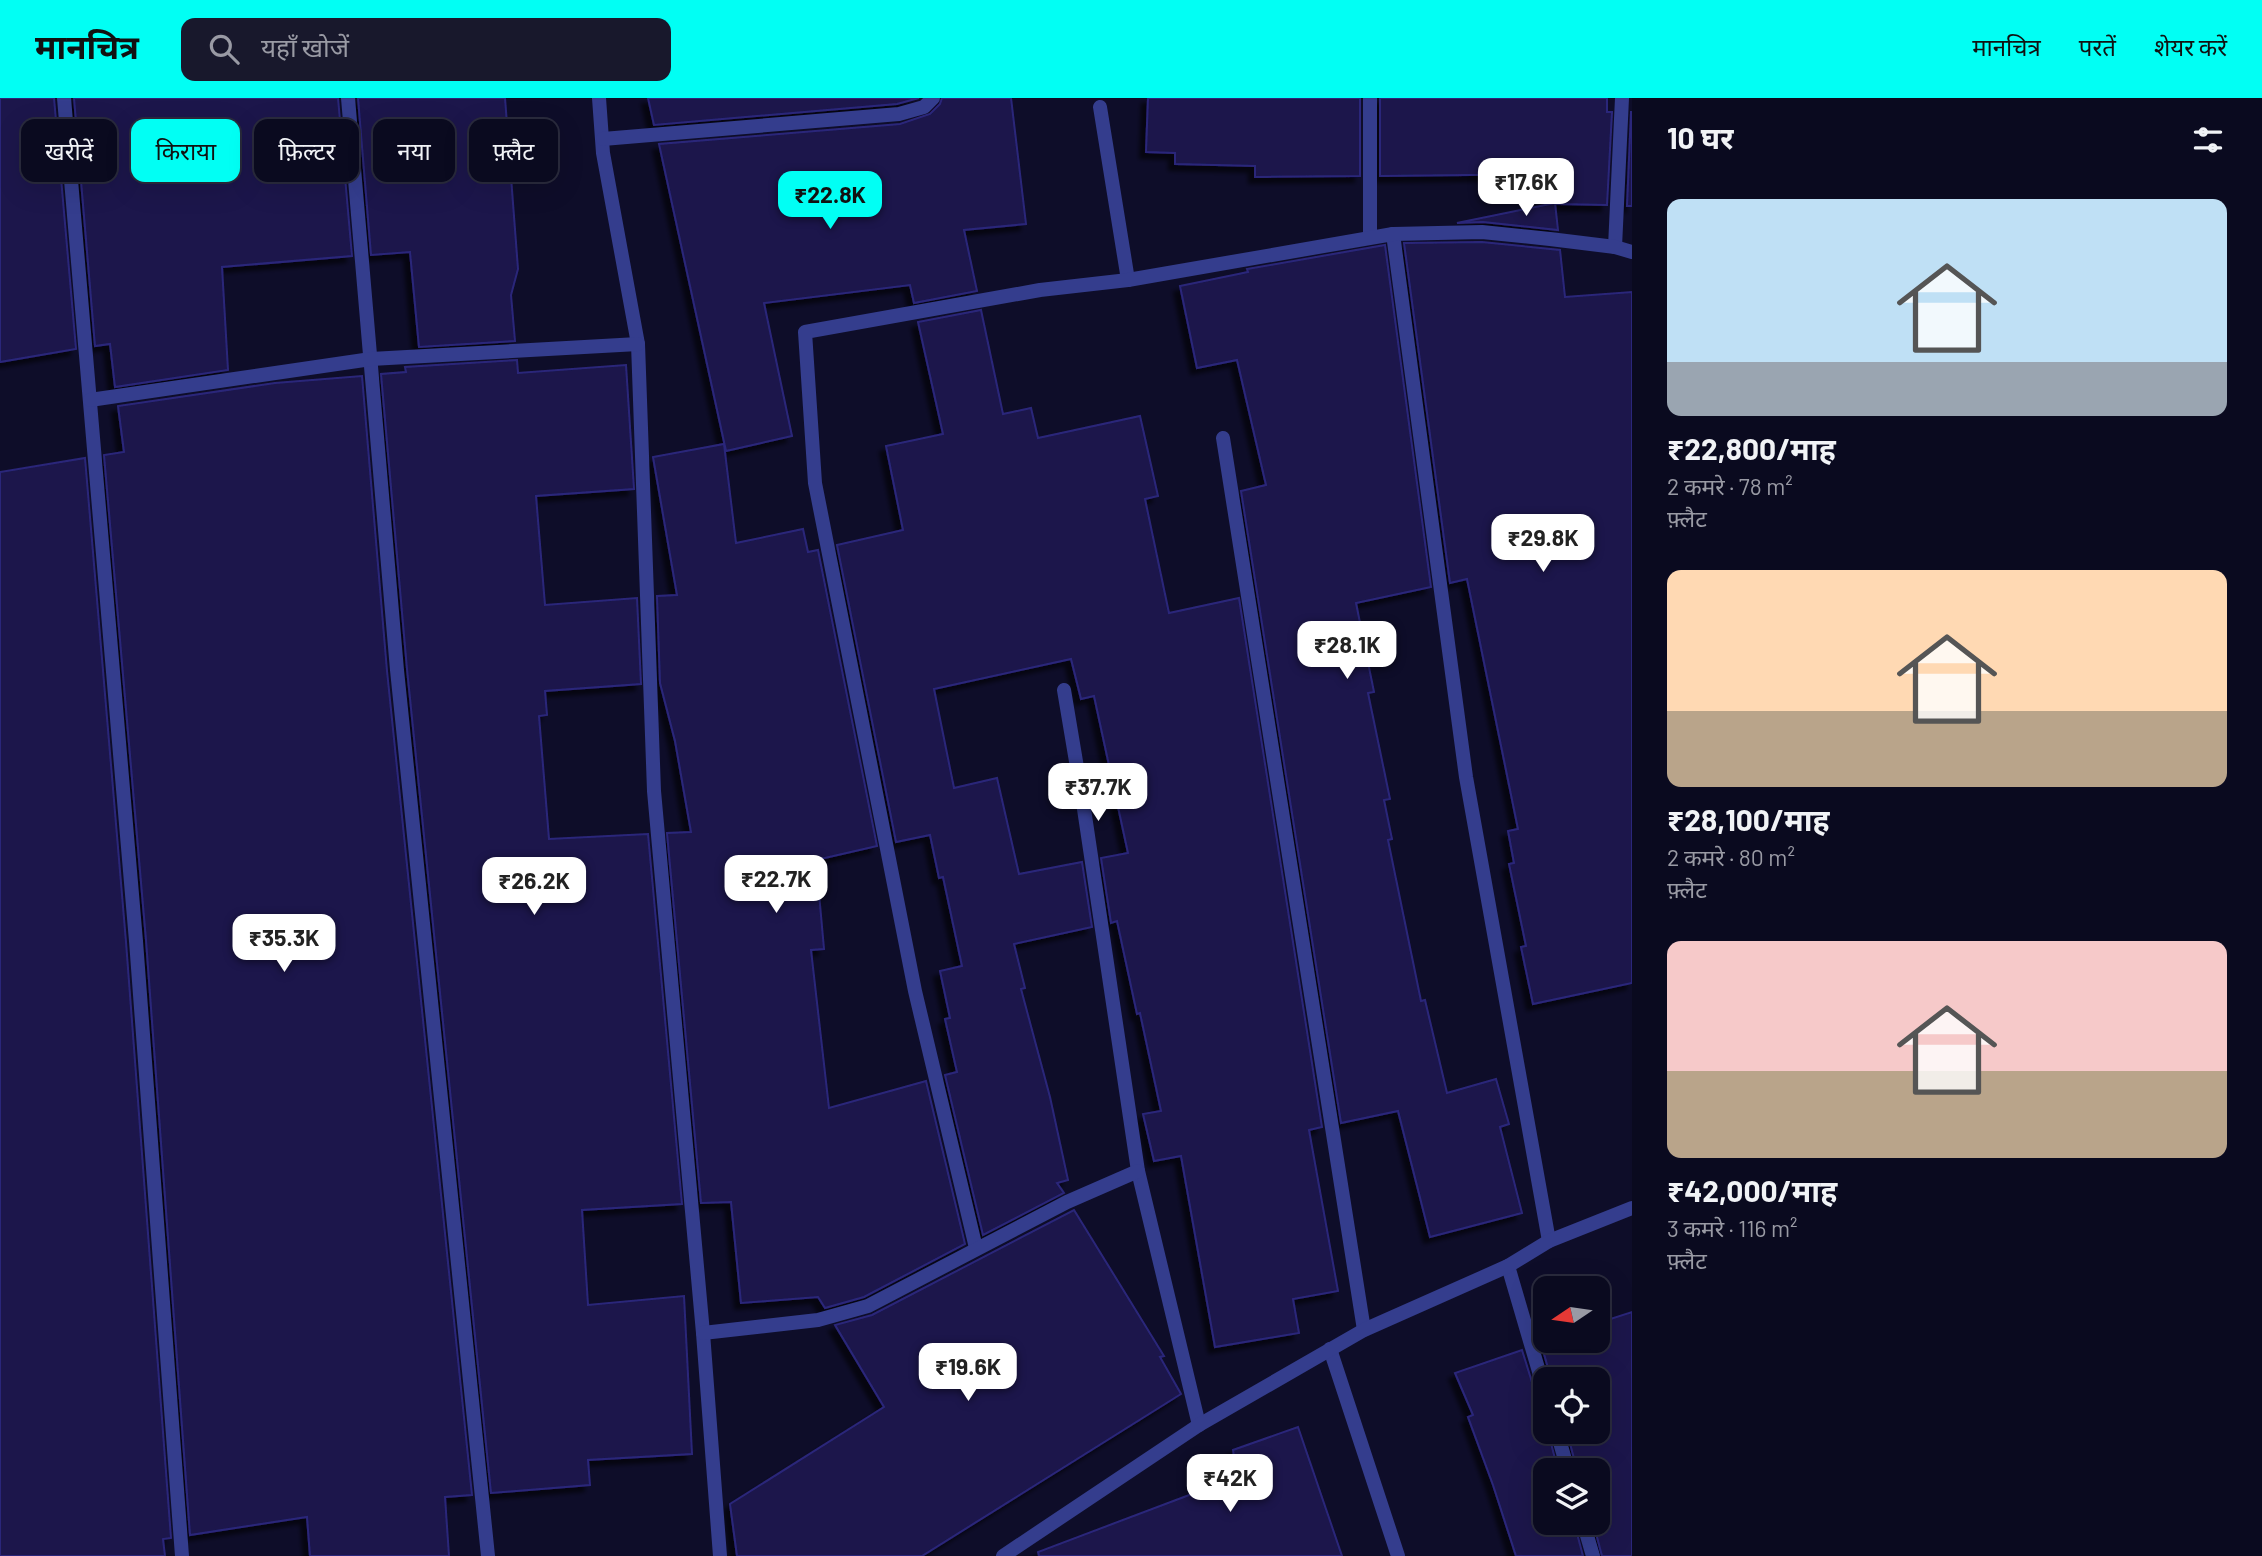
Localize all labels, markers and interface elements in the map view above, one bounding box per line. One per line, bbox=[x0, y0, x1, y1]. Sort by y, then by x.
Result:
search box bbox=[181, 18, 671, 81]
text: मानचित्र bbox=[35, 26, 139, 66]
icon: search bbox=[205, 30, 243, 68]
text: यहाँ खोजें bbox=[261, 31, 349, 62]
text: मानचित्र bbox=[1972, 32, 2041, 61]
text: परतें bbox=[2079, 32, 2116, 61]
text: शेयर करें bbox=[2154, 32, 2227, 61]
chip: खरीदें bbox=[21, 119, 117, 182]
chip: किराया bbox=[131, 119, 240, 182]
chip: फ़िल्टर bbox=[254, 119, 359, 182]
chip: नया bbox=[373, 119, 455, 182]
chip: फ़्लैट bbox=[469, 119, 558, 182]
text: 10 घर bbox=[1667, 119, 1733, 155]
icon: filters bbox=[2189, 121, 2227, 159]
pin: ₹17.6K bbox=[1469, 158, 1583, 218]
text: ₹17.6K bbox=[1494, 167, 1558, 195]
pin: ₹22.8K bbox=[773, 172, 887, 231]
text: ₹22.8K bbox=[794, 180, 866, 208]
icon: home bbox=[1884, 245, 2010, 371]
text: ₹22,800/माह bbox=[1667, 430, 1836, 466]
text: 2 कमरे · 78 m² bbox=[1667, 472, 1793, 500]
text: फ़्लैट bbox=[1667, 504, 1707, 532]
pin: ₹29.8K bbox=[1486, 514, 1600, 574]
text: ₹29.8K bbox=[1507, 523, 1579, 551]
icon: home bbox=[1884, 616, 2010, 742]
pin: ₹28.1K bbox=[1290, 622, 1404, 681]
text: ₹28.1K bbox=[1313, 630, 1381, 658]
pin: ₹37.7K bbox=[1041, 764, 1155, 823]
text: ₹37.7K bbox=[1064, 772, 1132, 800]
text: ₹28,100/माह bbox=[1667, 801, 1830, 837]
text: 2 कमरे · 80 m² bbox=[1667, 843, 1795, 871]
pin: ₹22.7K bbox=[719, 856, 833, 915]
pin: ₹26.2K bbox=[477, 858, 591, 917]
text: ₹22.7K bbox=[741, 864, 811, 892]
text: ₹26.2K bbox=[498, 866, 570, 894]
text: फ़्लैट bbox=[1667, 875, 1707, 903]
pin: ₹35.3K bbox=[227, 914, 341, 974]
text: ₹35.3K bbox=[248, 923, 320, 951]
icon: home bbox=[1884, 987, 2010, 1113]
text: ₹42,000/माह bbox=[1667, 1172, 1837, 1208]
text: 3 कमरे · 116 m² bbox=[1667, 1214, 1797, 1242]
text: फ़्लैट bbox=[1667, 1246, 1707, 1274]
north arrow bbox=[1533, 1276, 1610, 1353]
map controls bbox=[1533, 1276, 1610, 1535]
pin: ₹19.6K bbox=[911, 1344, 1025, 1403]
text: ₹19.6K bbox=[935, 1352, 1001, 1380]
button: locate bbox=[1533, 1367, 1610, 1444]
pin: ₹42K bbox=[1189, 1454, 1271, 1514]
button: layers bbox=[1533, 1458, 1610, 1535]
text: ₹42K bbox=[1203, 1463, 1257, 1491]

